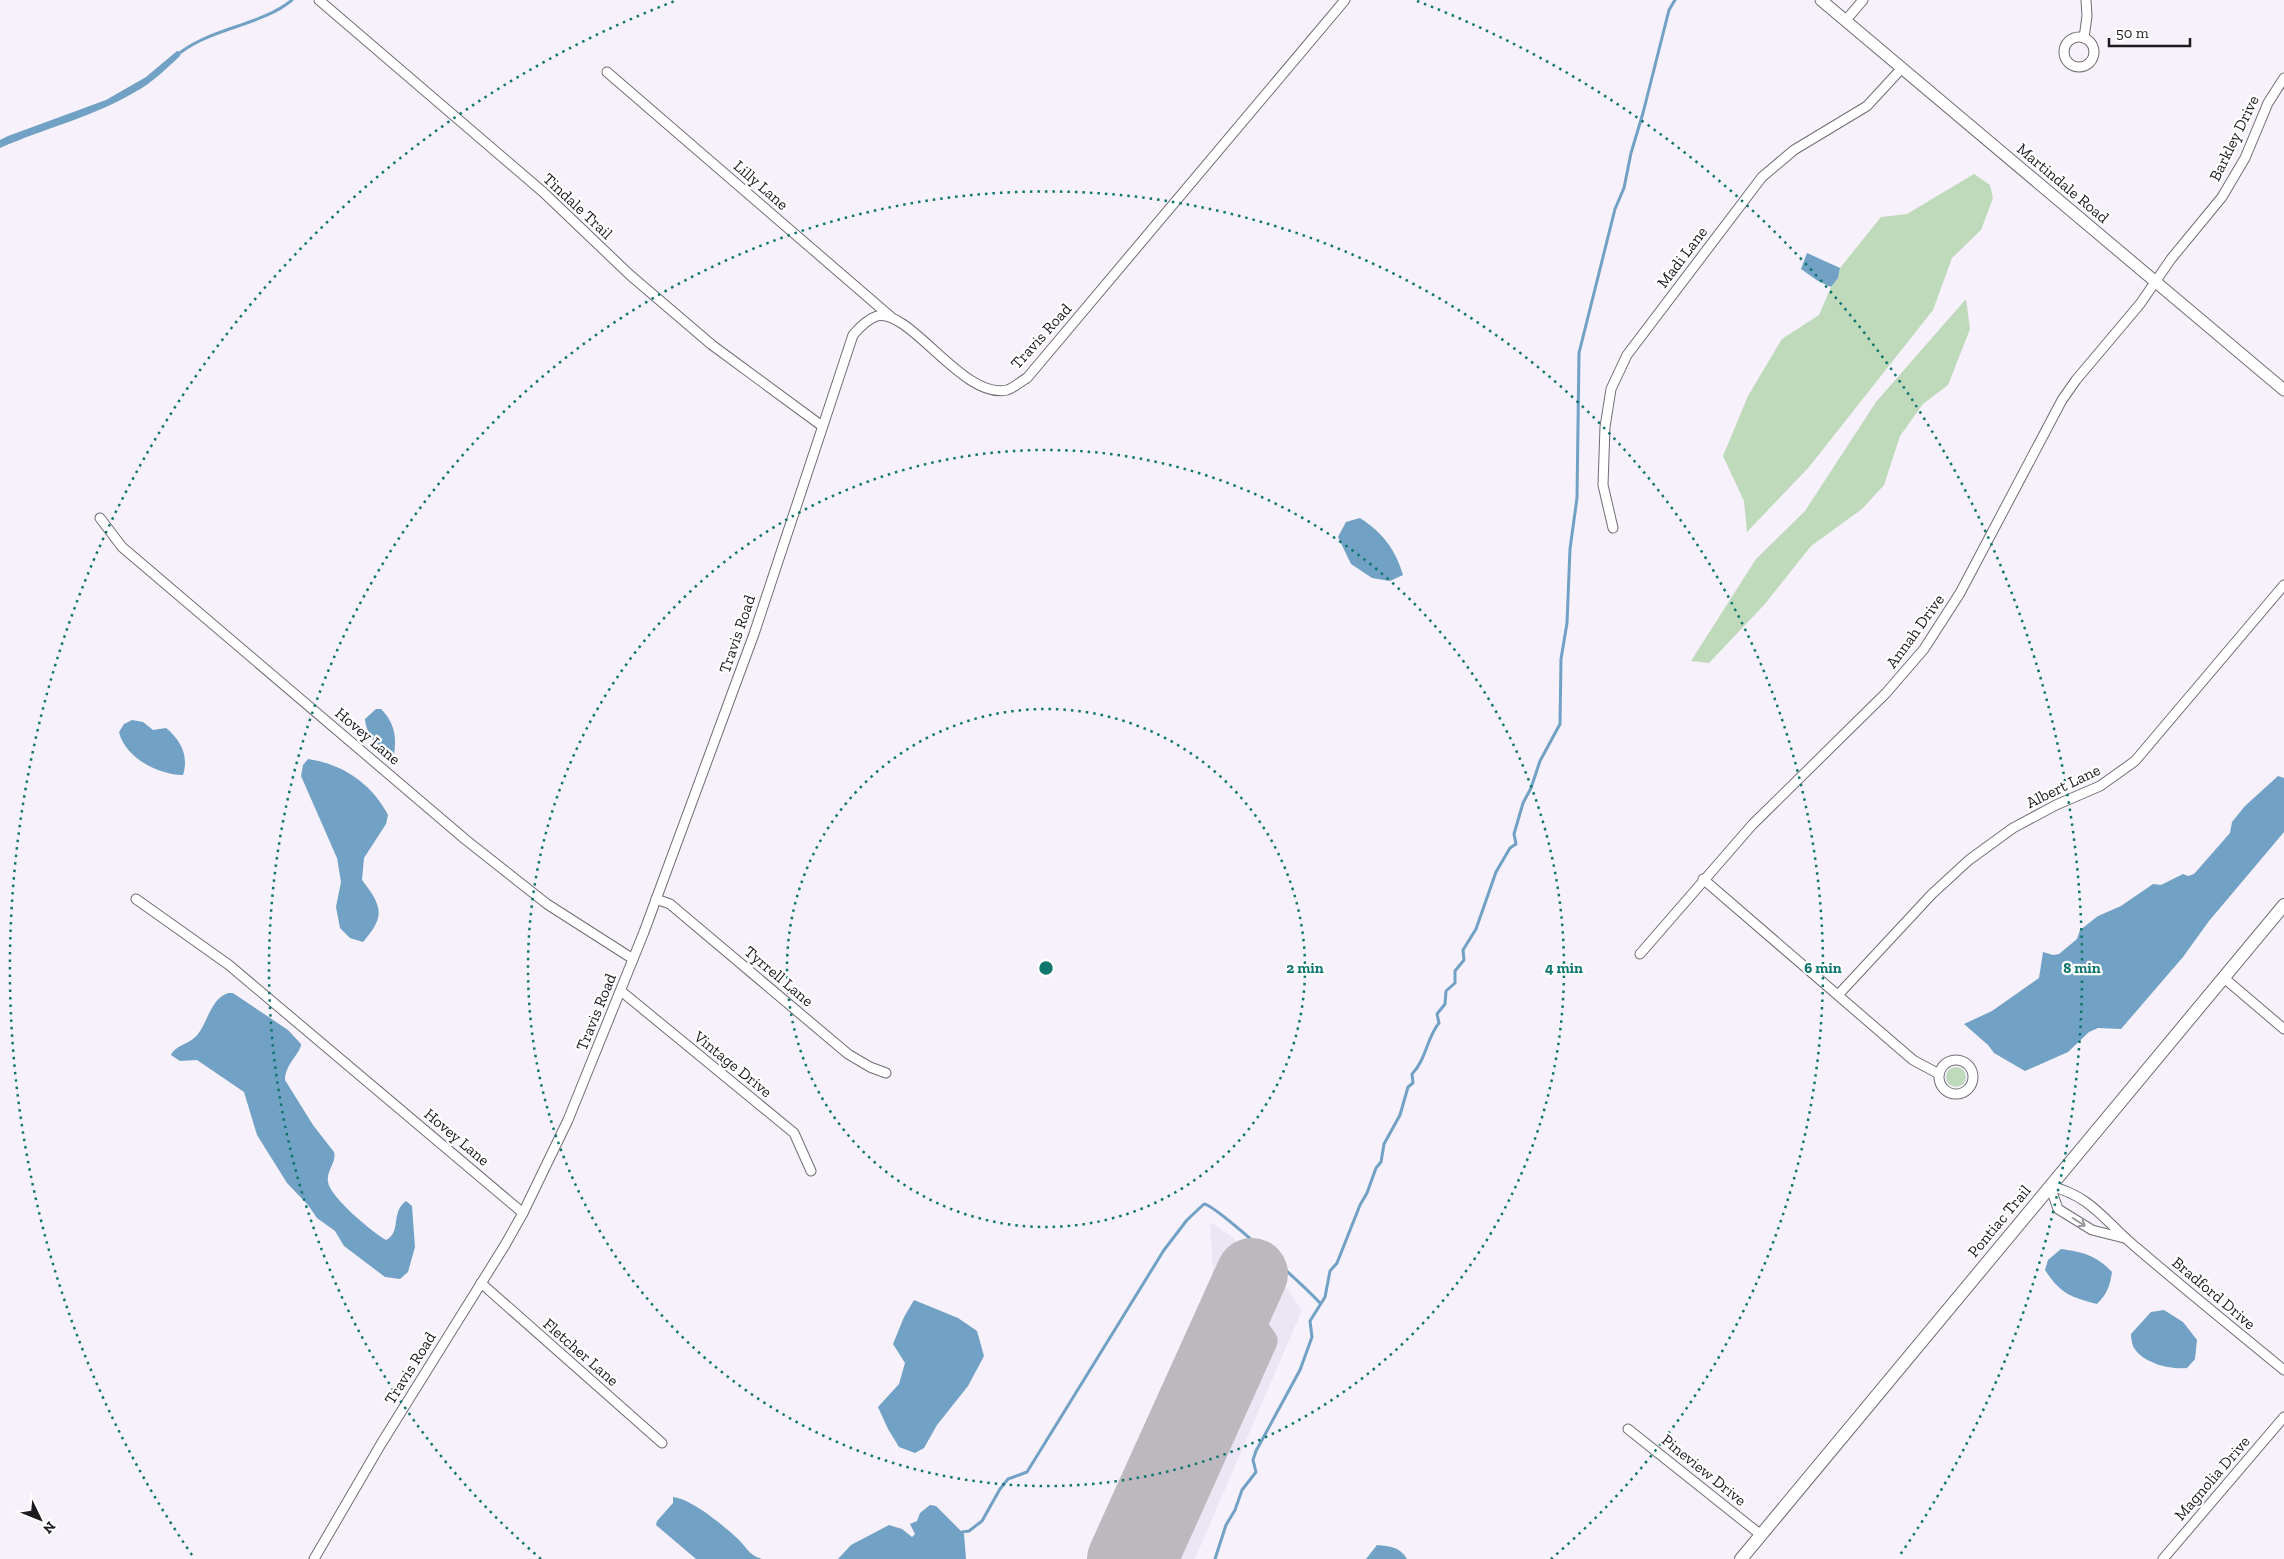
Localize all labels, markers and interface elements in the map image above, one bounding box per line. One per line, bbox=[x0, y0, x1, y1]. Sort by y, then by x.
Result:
scale bar bbox=[2109, 15, 2190, 47]
text: 50 m bbox=[2116, 24, 2149, 42]
street label: Barkley Drive bbox=[2205, 92, 2263, 184]
street label: Martindale Road bbox=[2013, 139, 2113, 227]
street label: Lilly Lane bbox=[730, 156, 792, 214]
street label: Tindale Trail bbox=[539, 169, 617, 243]
street label: Madi Lane bbox=[1653, 223, 1711, 291]
street label: Travis Road bbox=[1007, 299, 1075, 373]
street label: Annah Drive bbox=[1882, 590, 1948, 672]
street label: Travis Road bbox=[715, 592, 759, 676]
street label: Hovey Lane bbox=[332, 703, 404, 769]
street label: Albert Lane bbox=[2023, 760, 2103, 812]
street label: Tyrrell Lane bbox=[741, 942, 817, 1010]
centre of rings bbox=[1037, 959, 1055, 977]
text: 2 min bbox=[1286, 959, 1324, 977]
text: 4 min bbox=[1545, 959, 1583, 977]
text: 6 min bbox=[1804, 959, 1842, 977]
text: 8 min bbox=[2063, 959, 2101, 977]
street label: Travis Road bbox=[572, 970, 620, 1053]
street label: Vintage Drive bbox=[689, 1026, 776, 1101]
street label: Hovey Lane bbox=[421, 1104, 493, 1170]
street label: Pontiac Trail bbox=[1963, 1181, 2035, 1261]
one-way arrow bbox=[2072, 1217, 2086, 1227]
street label: Bradford Drive bbox=[2168, 1253, 2260, 1333]
street label: Fletcher Lane bbox=[539, 1314, 623, 1390]
street label: Travis Road bbox=[380, 1328, 440, 1408]
street label: Pineview Drive bbox=[1658, 1430, 1750, 1510]
street label: Magnolia Drive bbox=[2170, 1432, 2254, 1524]
north arrow bbox=[15, 1494, 65, 1544]
text: N bbox=[39, 1518, 59, 1537]

